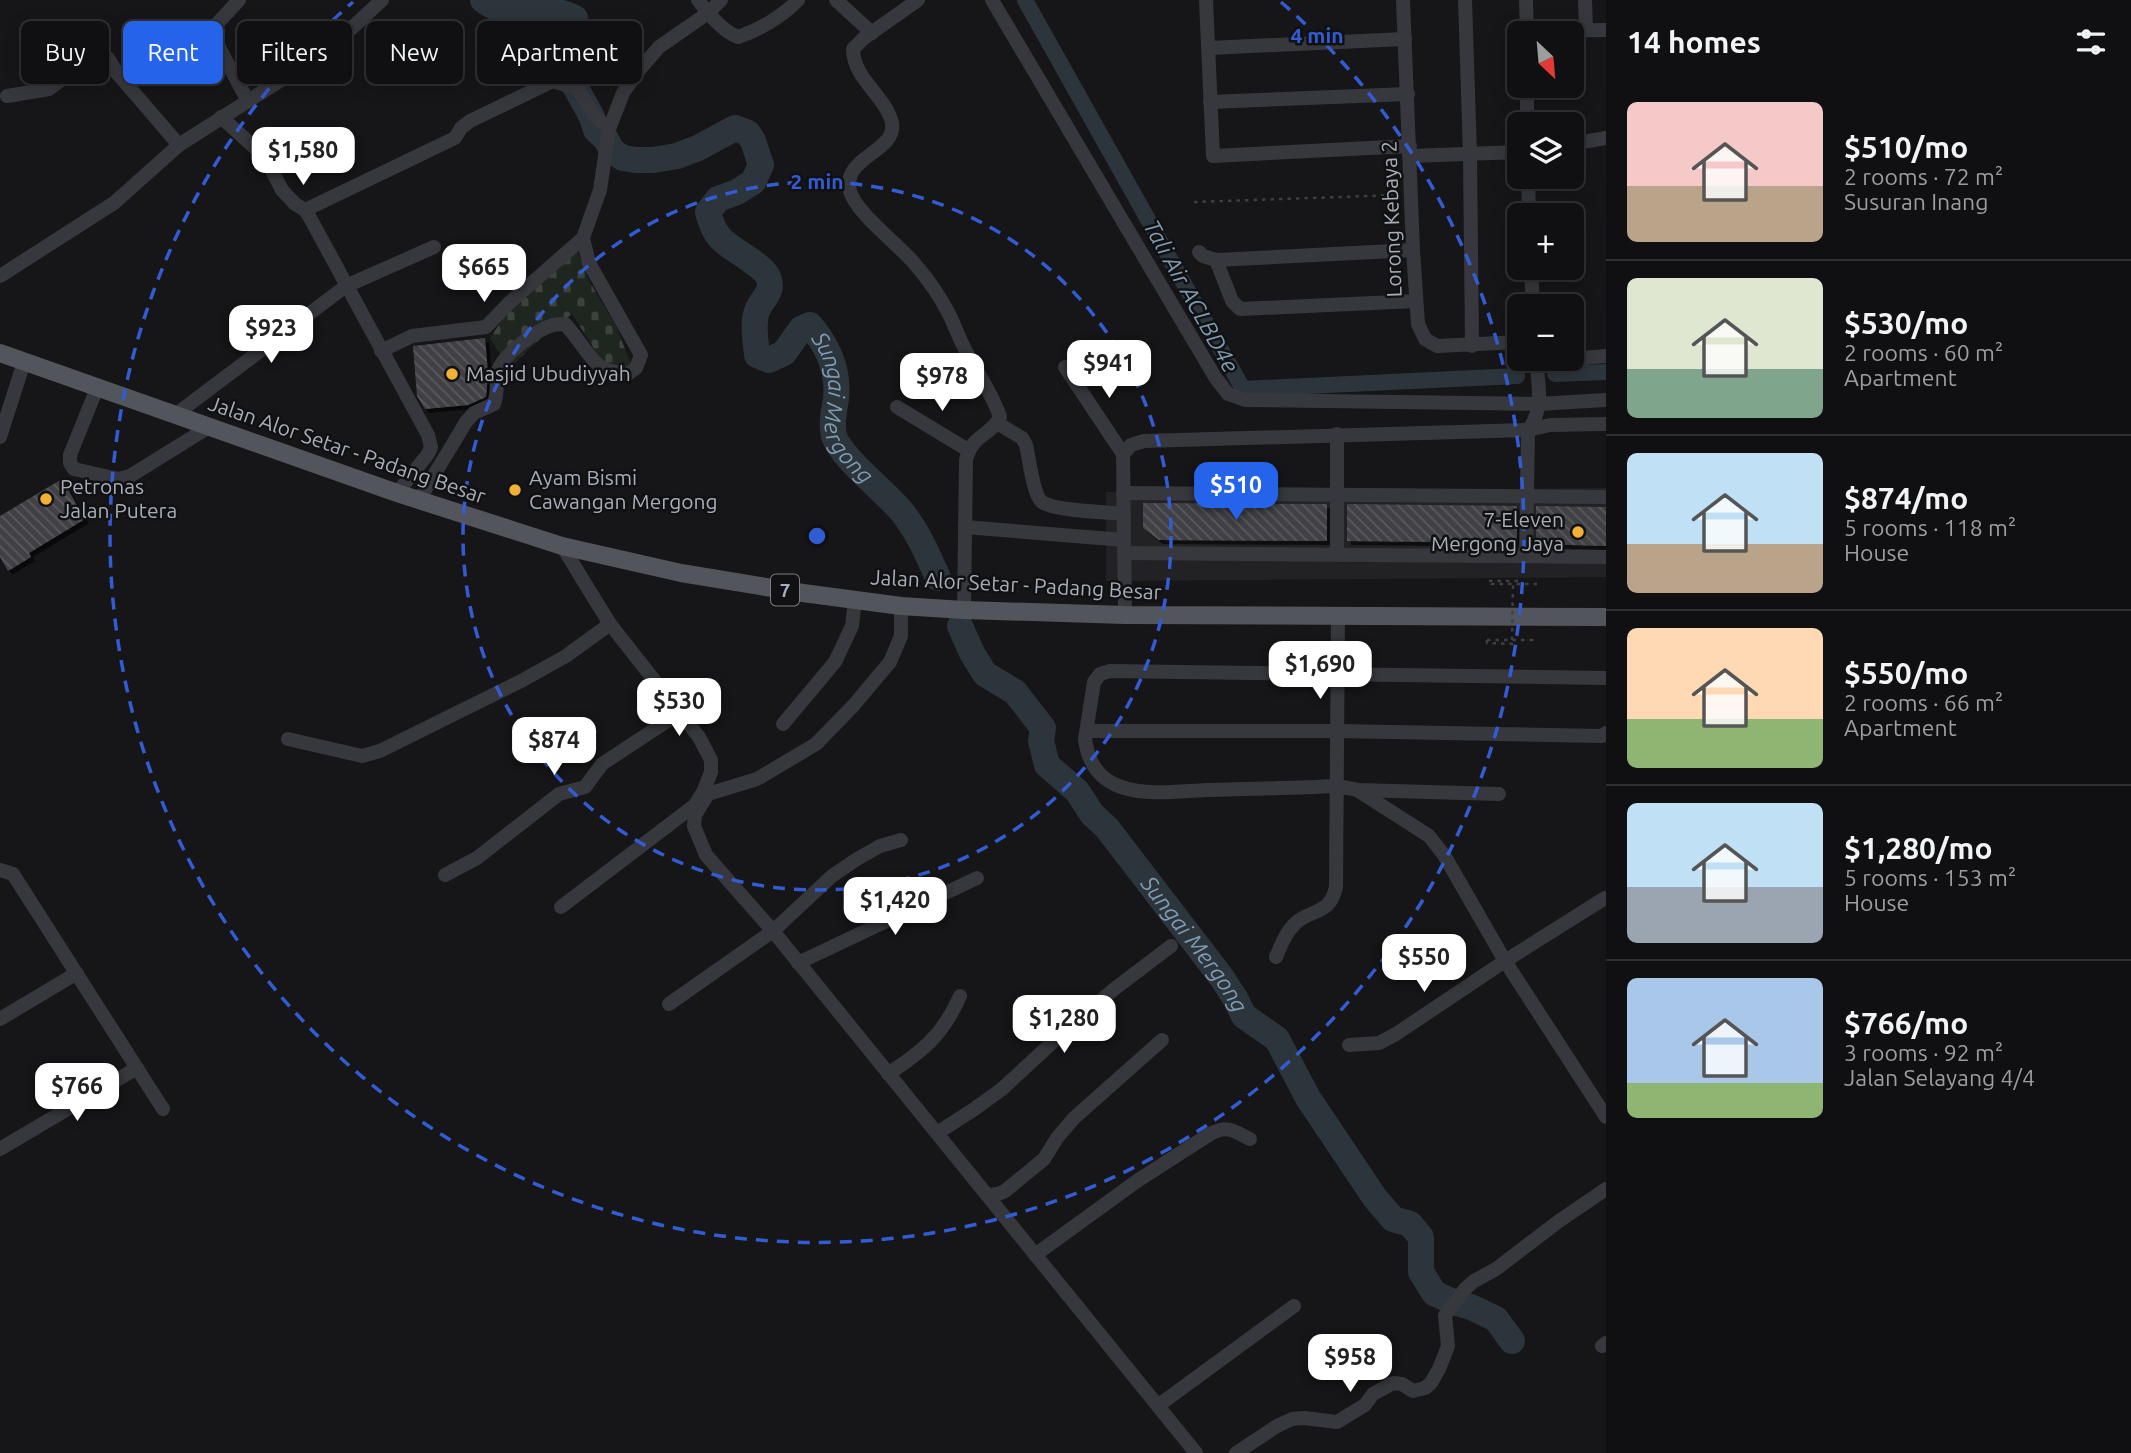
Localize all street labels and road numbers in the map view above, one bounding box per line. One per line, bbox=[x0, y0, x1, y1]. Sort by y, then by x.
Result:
street label: Lorong Kebaya 2 bbox=[1376, 140, 1406, 298]
street label: Jalan Alor Setar - Padang Besar bbox=[206, 390, 489, 508]
street label: Jalan Alor Setar - Padang Besar bbox=[870, 564, 1162, 604]
road number: 7 bbox=[771, 575, 799, 606]

